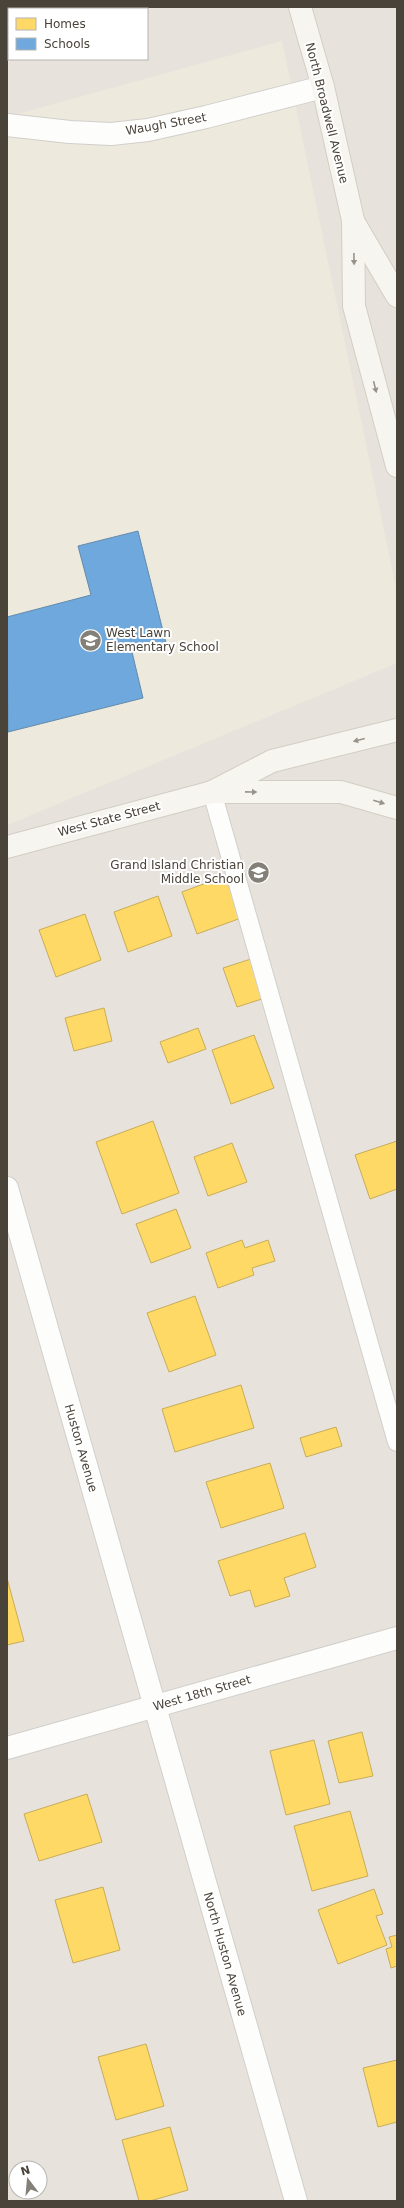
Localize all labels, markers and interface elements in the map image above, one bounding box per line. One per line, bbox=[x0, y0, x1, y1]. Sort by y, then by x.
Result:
legend bbox=[8, 8, 148, 60]
text: Homes bbox=[44, 17, 86, 31]
text: Schools bbox=[44, 37, 90, 51]
street label: North Broadwell Avenue bbox=[303, 41, 351, 185]
street label: Waugh Street bbox=[125, 110, 208, 138]
one-way arrow bbox=[350, 253, 357, 265]
one-way arrow bbox=[372, 381, 378, 393]
place label: West Lawn Elementary School bbox=[106, 626, 219, 654]
school or university icon: West Lawn Elementary School bbox=[77, 627, 103, 653]
one-way arrow bbox=[353, 737, 365, 743]
one-way arrow bbox=[245, 789, 257, 796]
street label: West State Street bbox=[56, 799, 162, 839]
one-way arrow bbox=[374, 799, 386, 805]
place label: Grand Island Christian Middle School bbox=[110, 858, 244, 886]
school or university icon: Grand Island Christian Middle School bbox=[246, 859, 272, 885]
street label: Huston Avenue bbox=[62, 1402, 100, 1494]
street label: West 18th Street bbox=[151, 1672, 253, 1714]
street label: North Huston Avenue bbox=[201, 1890, 249, 2018]
north arrow bbox=[8, 2160, 48, 2200]
text: N bbox=[19, 2163, 32, 2178]

